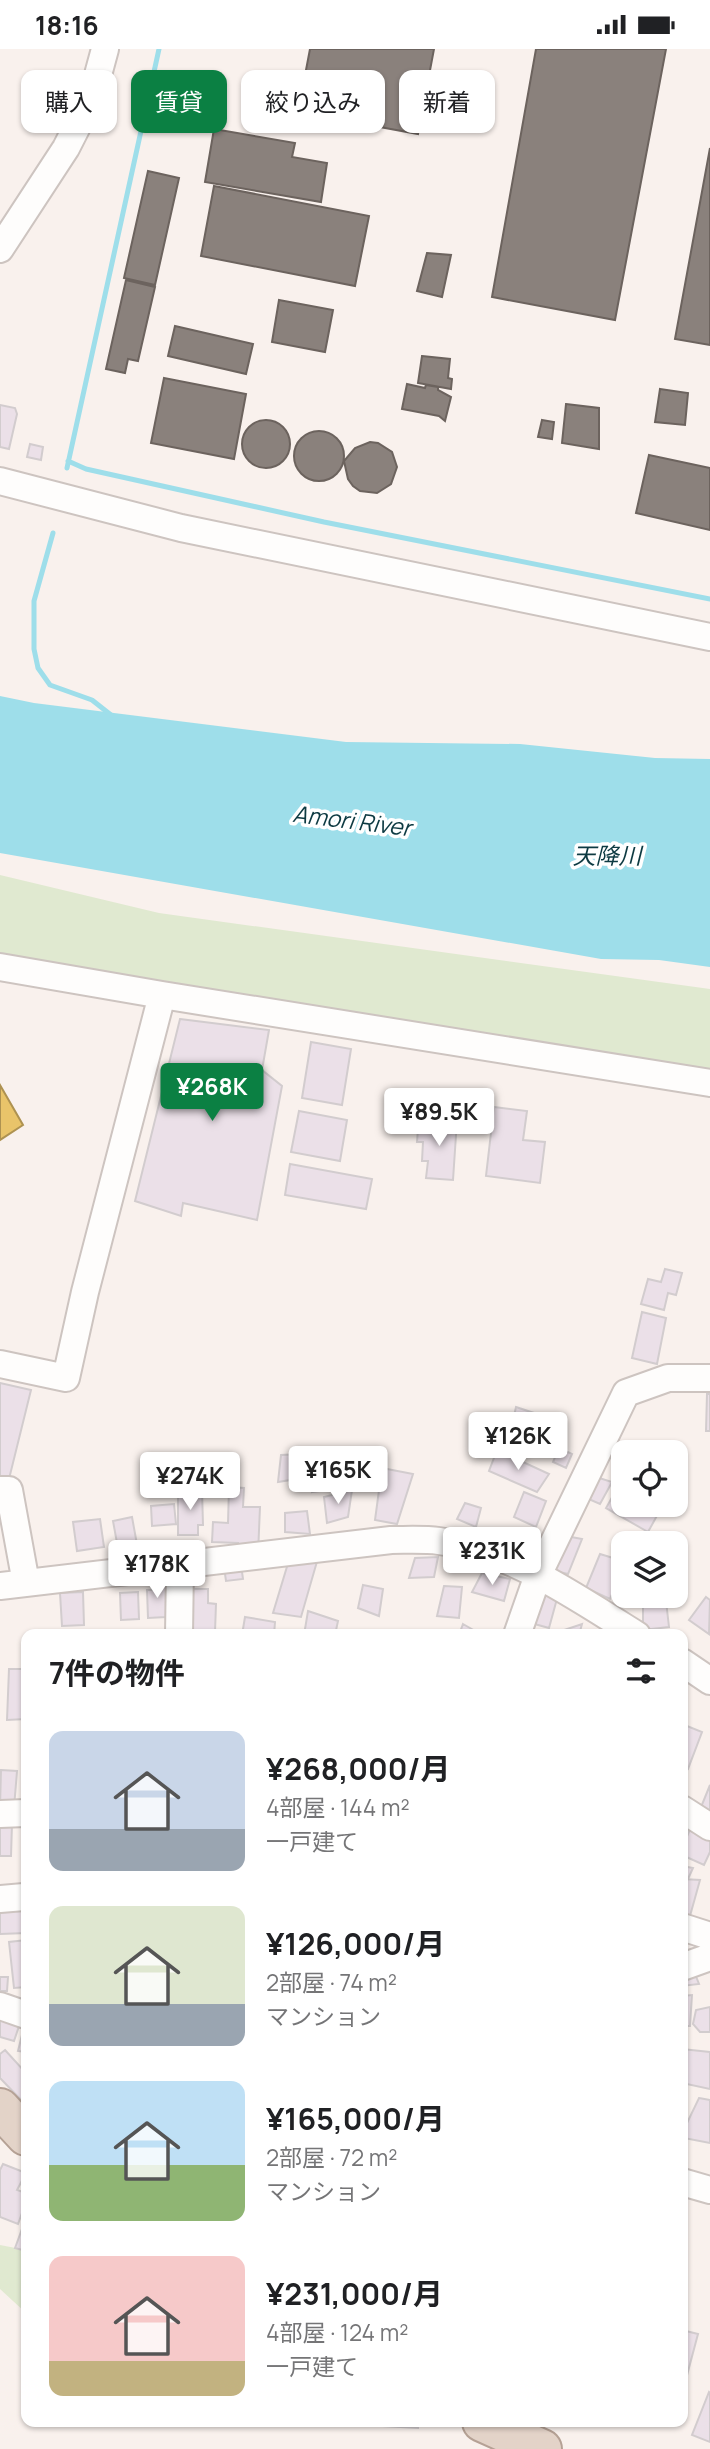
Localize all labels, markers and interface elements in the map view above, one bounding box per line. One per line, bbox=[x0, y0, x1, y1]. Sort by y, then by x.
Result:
text: 18:16 bbox=[35, 7, 99, 43]
chip: 購入 bbox=[21, 70, 117, 133]
chip: 賃貸 bbox=[131, 70, 227, 133]
chip: 絞り込み bbox=[241, 70, 385, 133]
chip: 新着 bbox=[399, 70, 495, 133]
water label: Amori River bbox=[291, 797, 416, 843]
water label: 天降川 bbox=[573, 839, 645, 871]
pin: ¥268K bbox=[163, 1063, 261, 1123]
text: ¥268K bbox=[176, 1070, 248, 1102]
pin: ¥89.5K bbox=[382, 1089, 496, 1148]
text: ¥89.5K bbox=[400, 1095, 478, 1127]
pin: ¥126K bbox=[469, 1413, 567, 1472]
text: ¥126K bbox=[484, 1419, 552, 1451]
map controls bbox=[611, 1440, 688, 1608]
button: locate bbox=[611, 1440, 688, 1517]
pin: ¥165K bbox=[289, 1447, 387, 1506]
pin: ¥274K bbox=[141, 1453, 239, 1512]
text: ¥165K bbox=[305, 1453, 371, 1485]
text: ¥274K bbox=[156, 1459, 224, 1491]
pin: ¥231K bbox=[443, 1527, 541, 1587]
button: layers bbox=[611, 1531, 688, 1608]
text: ¥231K bbox=[459, 1534, 525, 1566]
pin: ¥178K bbox=[108, 1541, 206, 1600]
text: ¥178K bbox=[124, 1547, 190, 1579]
text: 7件の物件 bbox=[49, 1652, 185, 1693]
icon: filters bbox=[622, 1652, 660, 1690]
text: ¥268,000/月 bbox=[266, 1748, 451, 1789]
icon: home bbox=[105, 1759, 189, 1843]
text: 4部屋 · 144 m² bbox=[266, 1791, 410, 1823]
text: 一戸建て bbox=[266, 1825, 358, 1857]
text: ¥126,000/月 bbox=[266, 1923, 445, 1964]
icon: home bbox=[105, 1934, 189, 2018]
text: 2部屋 · 74 m² bbox=[266, 1966, 397, 1998]
text: マンション bbox=[266, 2000, 381, 2032]
text: ¥165,000/月 bbox=[266, 2098, 445, 2139]
icon: home bbox=[105, 2109, 189, 2193]
text: 2部屋 · 72 m² bbox=[266, 2141, 397, 2173]
text: マンション bbox=[266, 2175, 381, 2207]
text: ¥231,000/月 bbox=[266, 2273, 443, 2314]
icon: home bbox=[105, 2284, 189, 2368]
text: 4部屋 · 124 m² bbox=[266, 2316, 408, 2348]
text: 一戸建て bbox=[266, 2350, 358, 2382]

